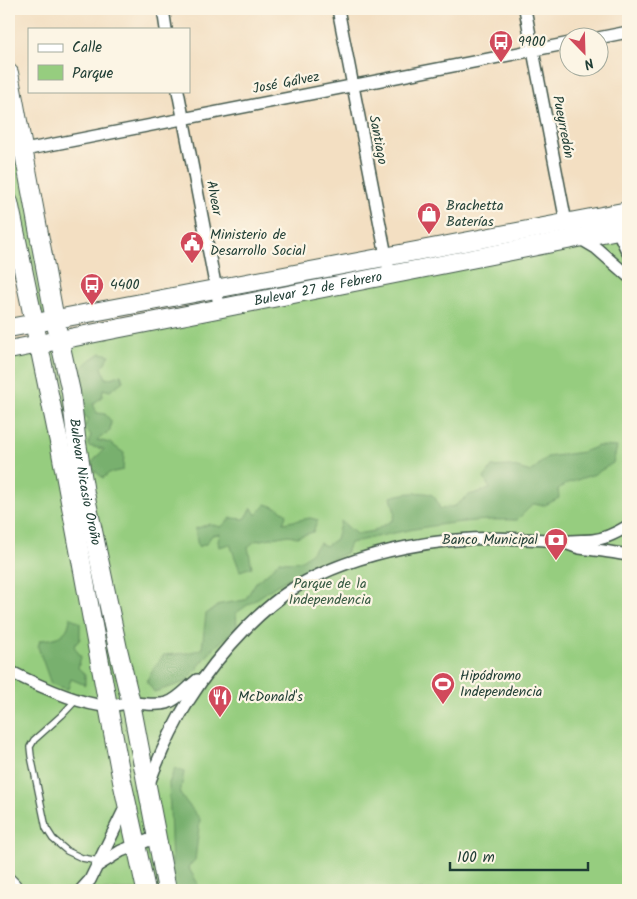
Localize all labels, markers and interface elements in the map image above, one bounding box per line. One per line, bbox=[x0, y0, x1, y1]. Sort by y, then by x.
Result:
legend bbox=[28, 28, 190, 92]
north arrow bbox=[560, 28, 610, 78]
bus stop icon: 9900 bbox=[488, 29, 514, 63]
place label: 9900 bbox=[518, 31, 546, 53]
text: Calle bbox=[72, 36, 102, 60]
text: N bbox=[580, 51, 597, 75]
text: Parque bbox=[72, 62, 113, 86]
street label: José Gálvez bbox=[251, 66, 321, 100]
street label: Pueyrredón bbox=[546, 94, 580, 160]
street label: Santiago bbox=[362, 113, 394, 167]
street label: Alvear bbox=[200, 179, 228, 219]
place label: Brachetta Baterías bbox=[446, 195, 504, 233]
shop icon: Brachetta Baterías bbox=[416, 201, 442, 235]
place label: Ministerio de Desarrollo Social bbox=[210, 224, 306, 262]
public building icon: Ministerio de Desarrollo Social bbox=[179, 230, 205, 264]
street label: Bulevar 27 de Febrero bbox=[252, 266, 384, 312]
bus stop icon: 4400 bbox=[79, 272, 105, 306]
place label: 4400 bbox=[110, 274, 139, 296]
street label: Bulevar Nicasio Oroño bbox=[63, 417, 107, 547]
bank icon: Banco Municipal bbox=[543, 527, 569, 561]
place label: Banco Municipal bbox=[442, 529, 539, 551]
park label: Parque de la Independencia bbox=[289, 573, 371, 611]
place label: Hipódromo Independencia bbox=[460, 665, 542, 703]
sports icon: Hipódromo Independencia bbox=[430, 671, 456, 705]
restaurant icon: McDonald's bbox=[207, 684, 233, 718]
place label: McDonald's bbox=[238, 686, 303, 708]
scale bar bbox=[450, 839, 587, 871]
text: 100 m bbox=[457, 846, 495, 870]

